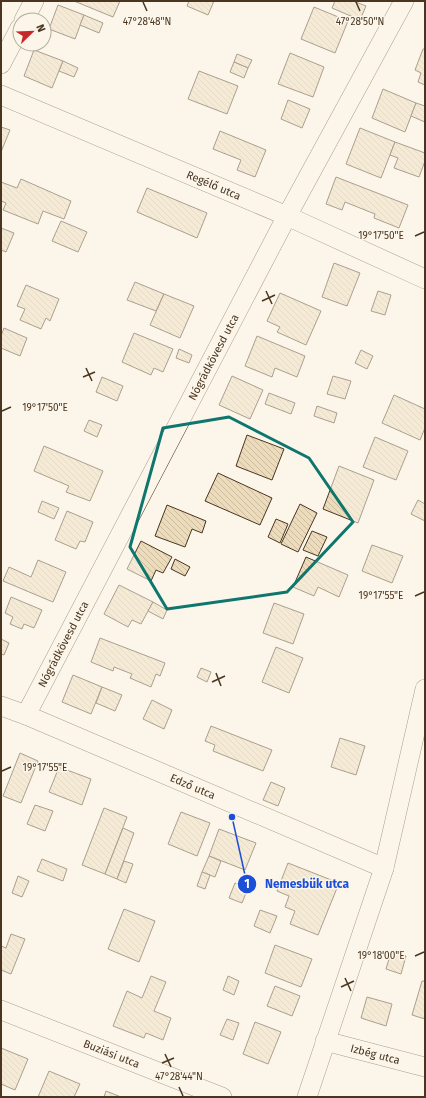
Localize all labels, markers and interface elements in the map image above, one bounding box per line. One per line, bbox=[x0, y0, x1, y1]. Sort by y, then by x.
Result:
north arrow bbox=[12, 12, 52, 52]
text: 47°28'48"N bbox=[123, 16, 171, 28]
text: 47°28'50"N bbox=[336, 16, 384, 28]
text: N bbox=[33, 22, 48, 34]
street label: Regélő utca bbox=[184, 168, 243, 203]
text: 19°17'50"E bbox=[358, 230, 404, 242]
street label: Nógrádkövesd utca bbox=[186, 312, 242, 403]
text: 19°17'50"E bbox=[22, 402, 68, 414]
text: 19°17'55"E bbox=[359, 590, 403, 602]
street label: Nógrádkövesd utca bbox=[36, 599, 91, 690]
text: 19°17'55"E bbox=[23, 762, 67, 774]
street label: Edző utca bbox=[168, 771, 217, 802]
callout: Nemesbük utca bbox=[237, 872, 357, 896]
text: 1 bbox=[244, 877, 250, 891]
text: Nemesbük utca bbox=[265, 877, 349, 891]
text: 19°18'00"E bbox=[358, 950, 405, 962]
street label: Buziási utca bbox=[82, 1037, 142, 1071]
street label: Izbég utca bbox=[349, 1042, 401, 1067]
text: 47°28'44"N bbox=[155, 1071, 203, 1083]

